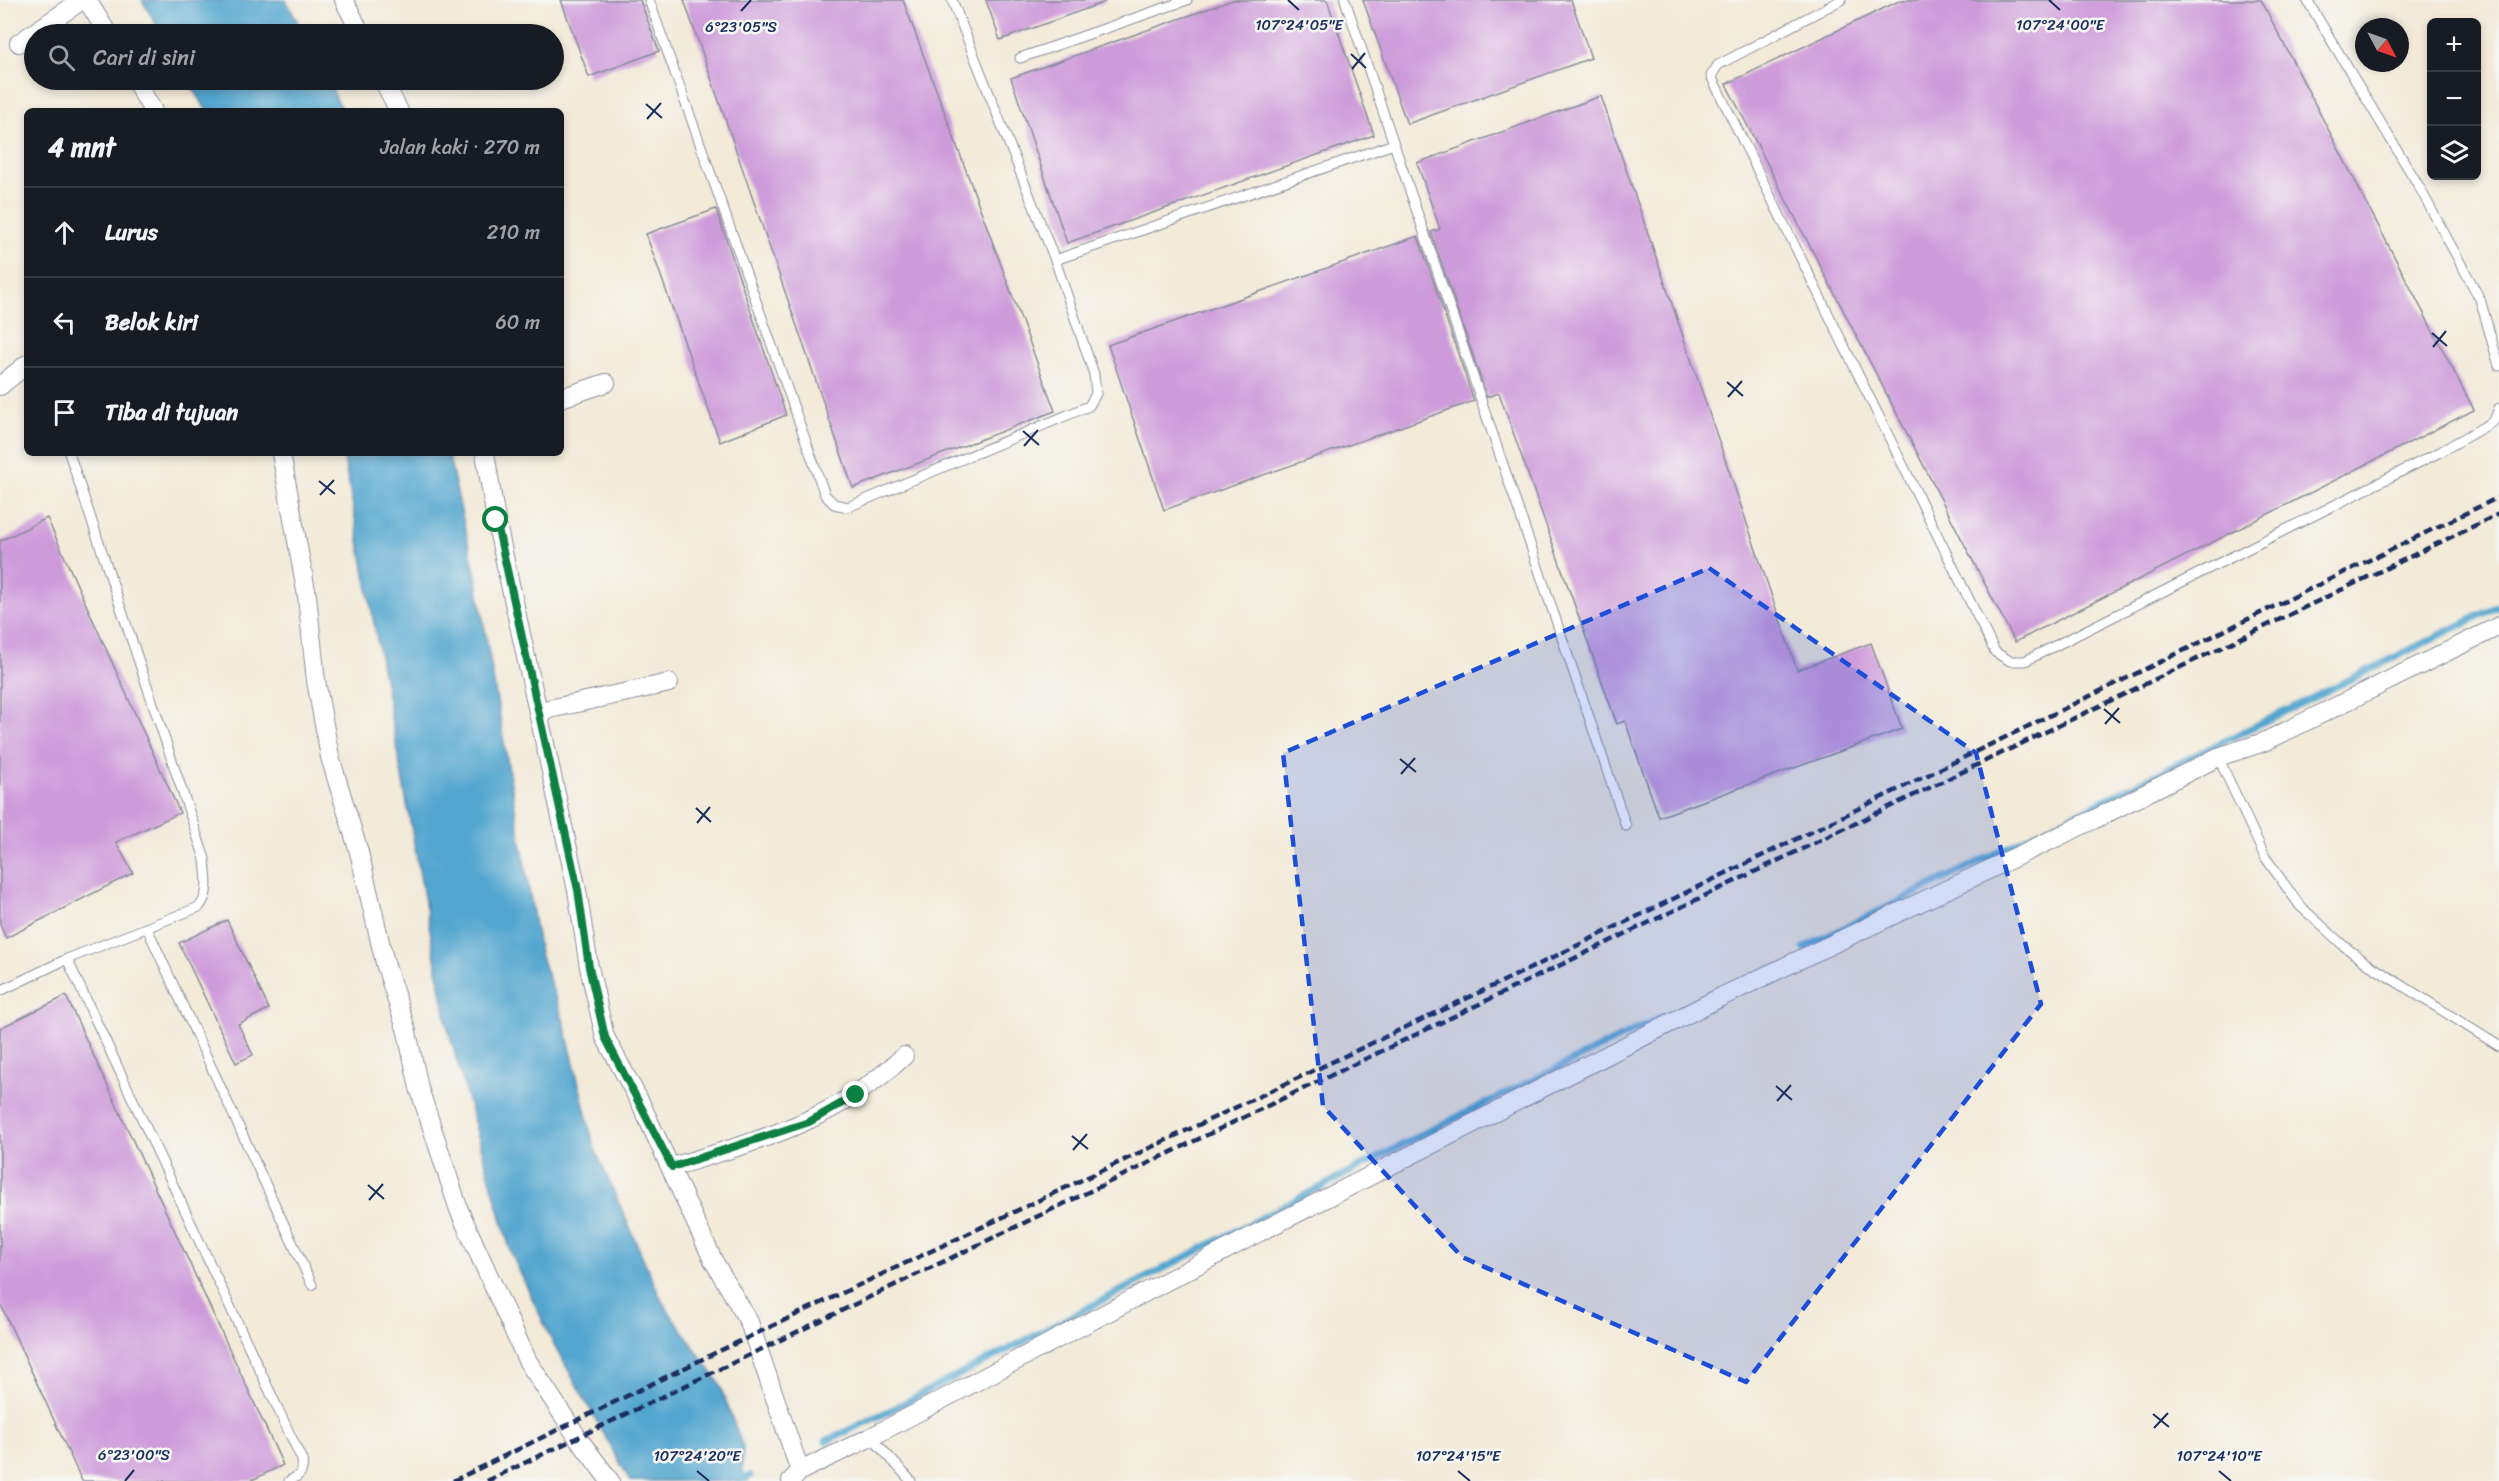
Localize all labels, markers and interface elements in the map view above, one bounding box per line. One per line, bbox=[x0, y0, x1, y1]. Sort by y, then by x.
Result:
text: 107°24'05"E bbox=[1255, 12, 1345, 38]
text: 107°24'00"E bbox=[2016, 12, 2106, 38]
text: 6°23'05"S bbox=[705, 14, 777, 40]
north arrow bbox=[2355, 18, 2409, 72]
map controls bbox=[2427, 18, 2481, 180]
button: + bbox=[2427, 18, 2481, 72]
search box bbox=[24, 24, 564, 90]
text: Cari di sini bbox=[93, 38, 195, 77]
icon: search bbox=[45, 41, 78, 74]
button: − bbox=[2427, 72, 2481, 126]
text: 4 mnt bbox=[48, 124, 115, 170]
button: layers bbox=[2427, 126, 2481, 180]
text: Jalan kaki · 270 m bbox=[380, 130, 540, 165]
text: Lurus bbox=[105, 213, 158, 252]
text: 210 m bbox=[487, 215, 540, 250]
icon: ahead bbox=[48, 216, 81, 249]
text: Belok kiri bbox=[105, 303, 198, 342]
text: 60 m bbox=[495, 305, 540, 340]
icon: left bbox=[48, 306, 81, 339]
text: Tiba di tujuan bbox=[105, 393, 238, 432]
icon: arrive bbox=[48, 396, 81, 429]
route start bbox=[482, 506, 508, 532]
route end bbox=[842, 1081, 868, 1107]
text: 6°23'00"S bbox=[98, 1442, 171, 1468]
text: 107°24'20"E bbox=[653, 1443, 742, 1469]
text: 107°24'15"E bbox=[1416, 1443, 1502, 1469]
text: 107°24'10"E bbox=[2177, 1443, 2263, 1469]

